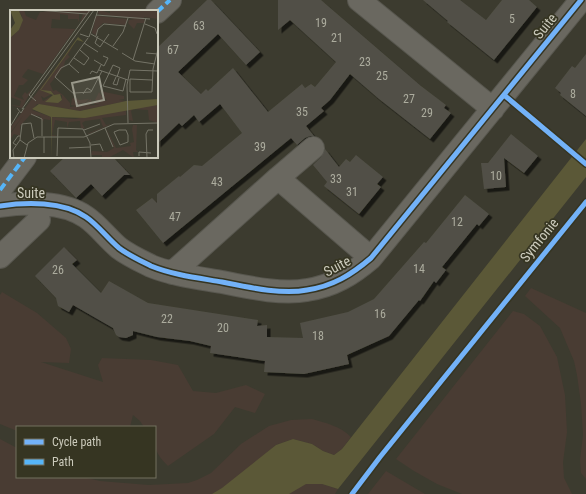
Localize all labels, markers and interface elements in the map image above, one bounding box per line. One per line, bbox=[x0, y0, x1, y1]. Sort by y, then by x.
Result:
inset map bbox=[10, 10, 158, 158]
street label: Suite bbox=[530, 10, 560, 42]
house number: 5 bbox=[509, 12, 515, 26]
house number: 19 bbox=[315, 16, 327, 30]
house number: 63 bbox=[193, 19, 205, 33]
house number: 21 bbox=[331, 31, 343, 45]
house number: 67 bbox=[167, 43, 179, 57]
house number: 23 bbox=[359, 55, 371, 69]
house number: 25 bbox=[376, 69, 388, 83]
house number: 8 bbox=[570, 87, 576, 101]
house number: 27 bbox=[403, 92, 415, 106]
house number: 35 bbox=[296, 105, 308, 119]
house number: 29 bbox=[421, 106, 433, 120]
house number: 39 bbox=[254, 140, 266, 154]
house number: 10 bbox=[490, 169, 502, 183]
house number: 33 bbox=[330, 172, 342, 186]
house number: 43 bbox=[211, 175, 223, 189]
street label: Suite bbox=[17, 185, 45, 201]
house number: 31 bbox=[346, 185, 358, 199]
house number: 47 bbox=[169, 210, 181, 224]
house number: 12 bbox=[451, 215, 463, 229]
street label: Symfonie bbox=[517, 215, 562, 265]
street label: Suite bbox=[321, 252, 353, 280]
house number: 14 bbox=[413, 262, 425, 276]
house number: 26 bbox=[52, 263, 64, 277]
house number: 16 bbox=[374, 307, 386, 321]
house number: 22 bbox=[161, 312, 173, 326]
house number: 20 bbox=[217, 321, 229, 335]
house number: 18 bbox=[312, 329, 324, 343]
legend bbox=[16, 426, 156, 478]
text: Cycle path bbox=[52, 435, 102, 449]
text: Path bbox=[52, 455, 74, 469]

